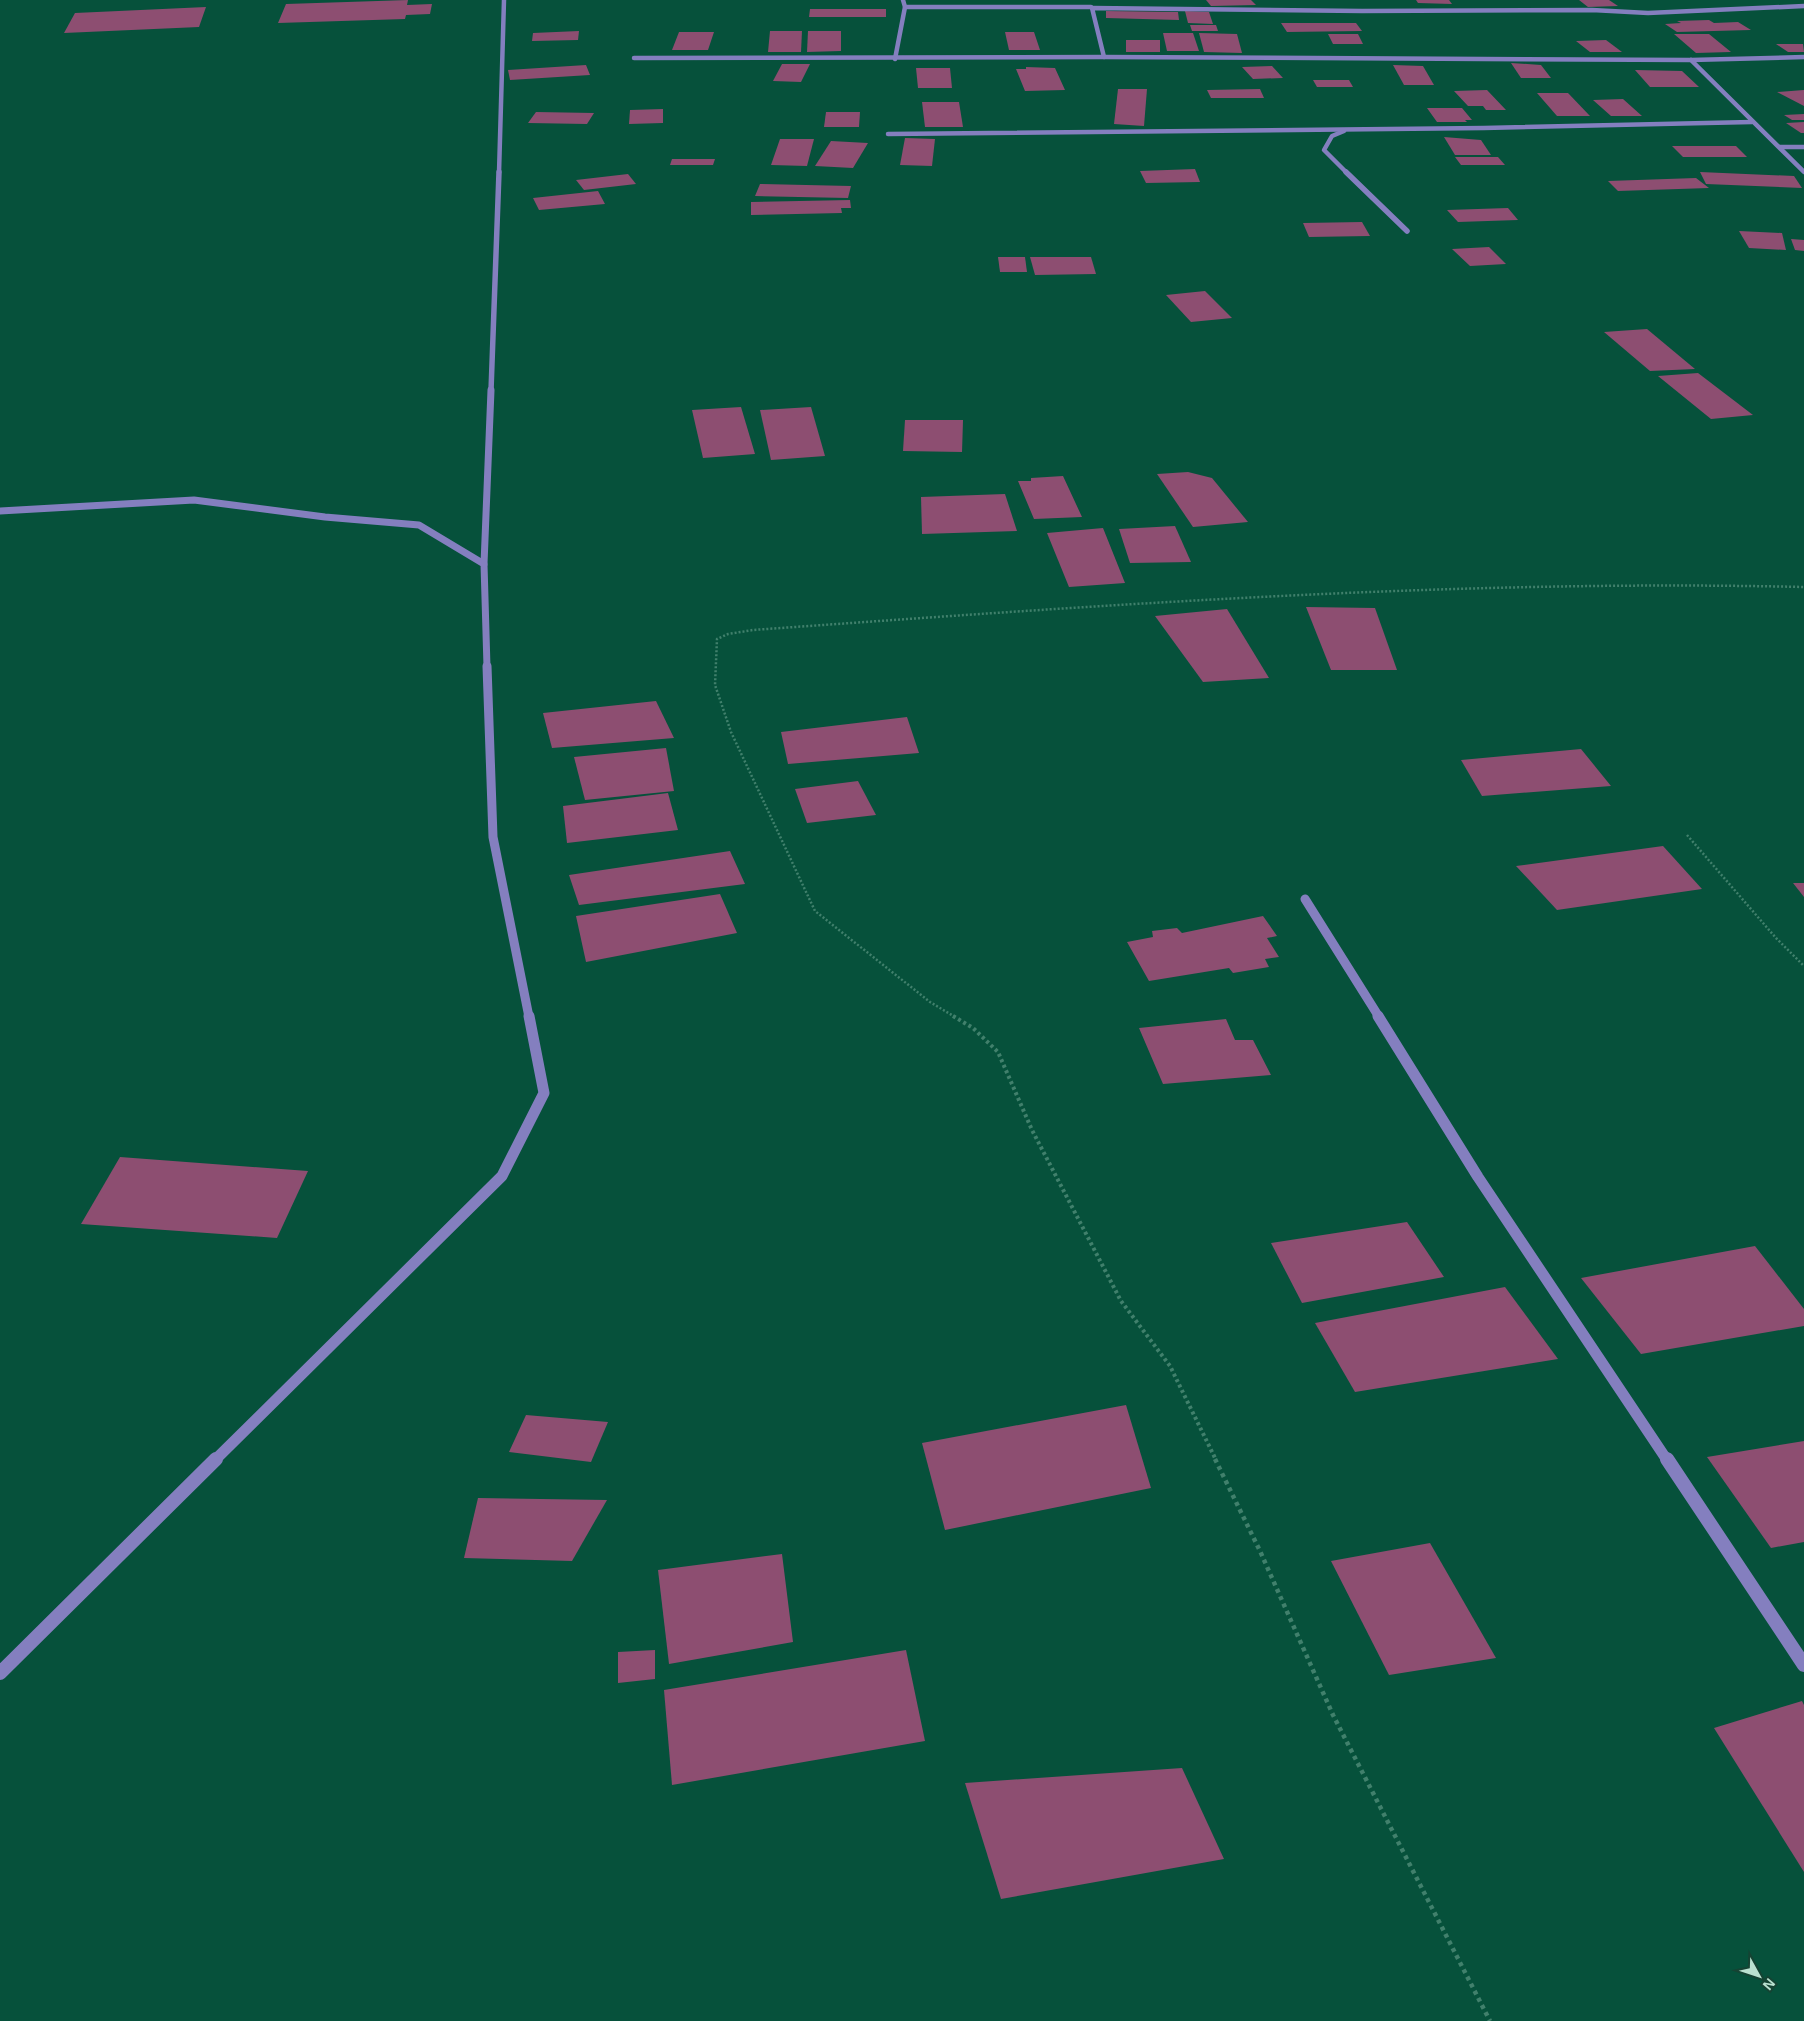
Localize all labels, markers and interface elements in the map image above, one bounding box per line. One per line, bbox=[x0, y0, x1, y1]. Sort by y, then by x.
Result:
north arrow bbox=[1734, 1951, 1784, 2001]
text: N bbox=[1760, 1975, 1778, 1993]

